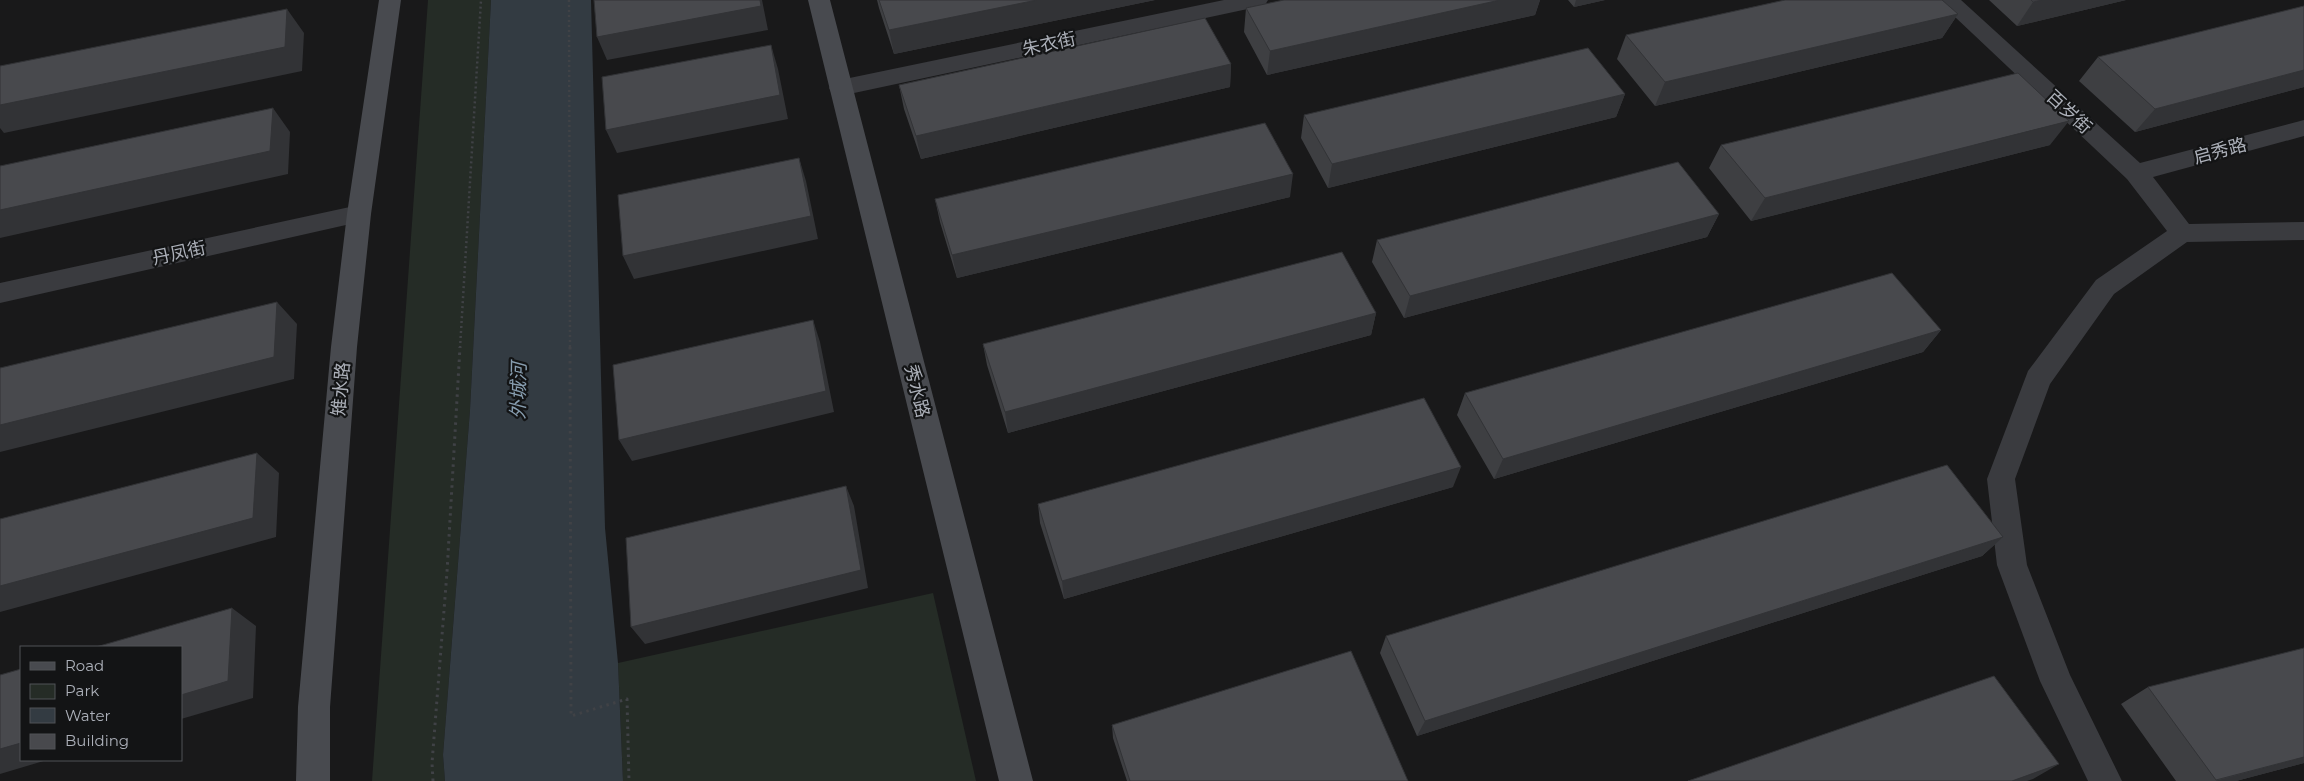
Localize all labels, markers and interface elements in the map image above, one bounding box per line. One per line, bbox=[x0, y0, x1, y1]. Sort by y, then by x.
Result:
street label: 朱衣街 bbox=[1020, 28, 1078, 60]
street label: 百岁街 bbox=[2042, 86, 2096, 138]
street label: 启秀路 bbox=[2191, 133, 2249, 169]
street label: 丹凤街 bbox=[150, 237, 208, 269]
water label: 外城河 bbox=[507, 358, 531, 420]
street label: 雉水路 bbox=[328, 361, 354, 417]
street label: 秀水路 bbox=[900, 362, 934, 420]
legend bbox=[20, 646, 182, 761]
text: Road bbox=[65, 656, 104, 675]
text: Park bbox=[65, 681, 99, 700]
text: Water bbox=[65, 706, 111, 725]
text: Building bbox=[65, 731, 129, 750]

